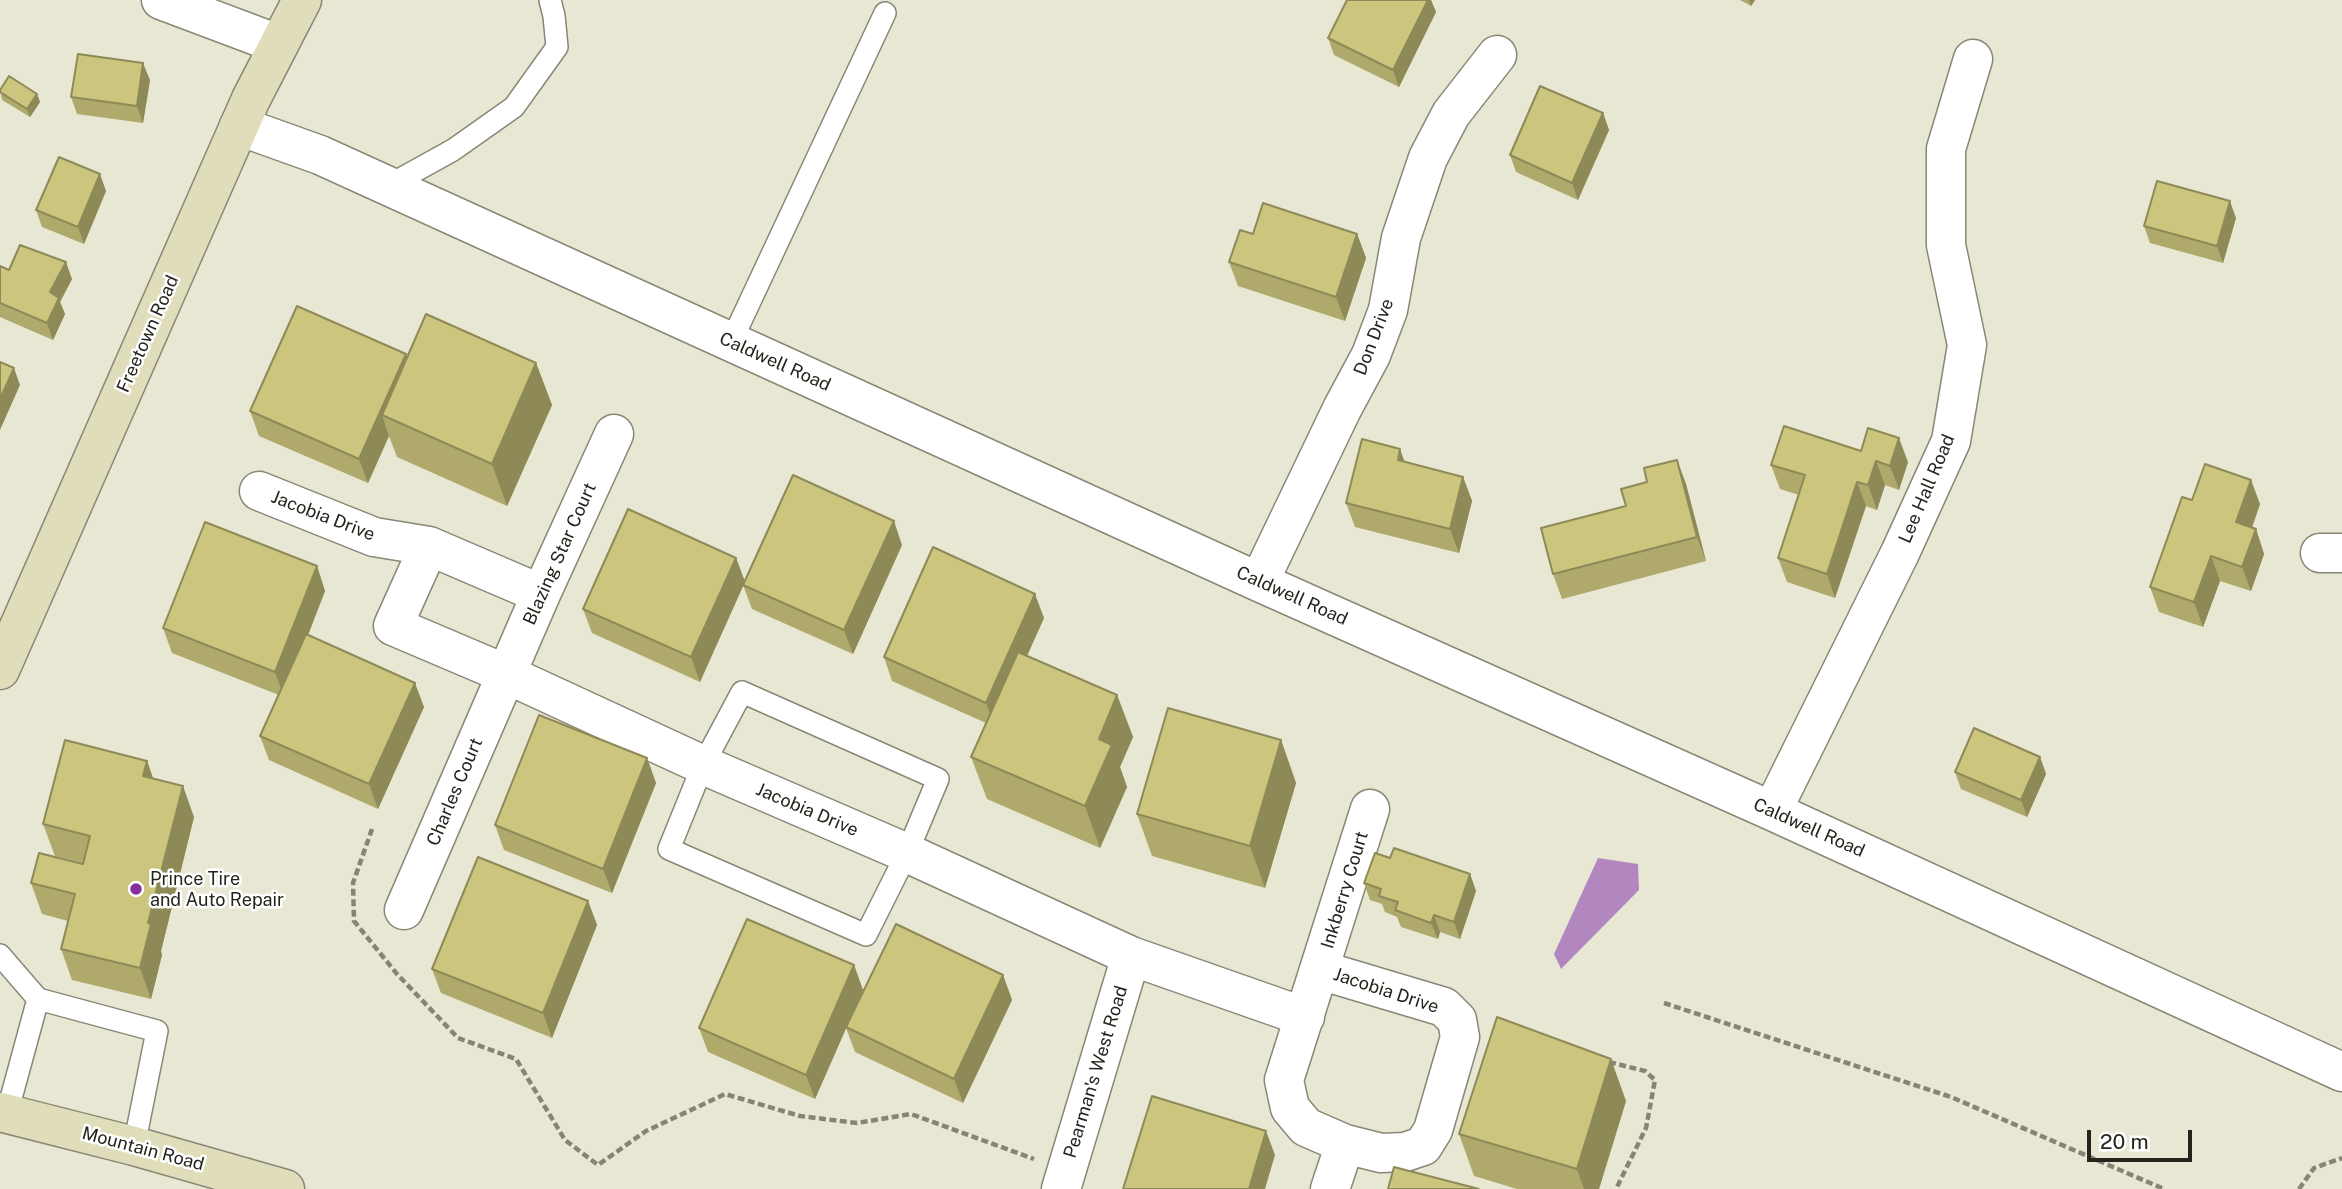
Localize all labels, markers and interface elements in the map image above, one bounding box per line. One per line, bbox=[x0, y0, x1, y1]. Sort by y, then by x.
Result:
street label: Freetown Road bbox=[113, 272, 183, 396]
street label: Don Drive bbox=[1349, 296, 1399, 378]
street label: Caldwell Road bbox=[716, 328, 834, 396]
street label: Lee Hall Road bbox=[1894, 431, 1960, 547]
street label: Blazing Star Court bbox=[519, 480, 601, 628]
street label: Jacobia Drive bbox=[268, 486, 378, 546]
street label: Caldwell Road bbox=[1233, 562, 1351, 630]
street label: Charles Court bbox=[423, 735, 487, 849]
street label: Jacobia Drive bbox=[752, 779, 862, 841]
street label: Caldwell Road bbox=[1750, 794, 1868, 862]
street label: Inkberry Court bbox=[1317, 829, 1373, 951]
place label: Prince Tire and Auto Repair bbox=[150, 868, 284, 910]
marker: Prince Tire and Auto Repair bbox=[128, 881, 144, 897]
street label: Jacobia Drive bbox=[1331, 964, 1441, 1018]
street label: Pearman's West Road bbox=[1059, 983, 1133, 1161]
scale bar bbox=[2090, 1116, 2195, 1160]
street label: Mountain Road bbox=[80, 1122, 206, 1176]
text: 20 m bbox=[2100, 1129, 2149, 1154]

